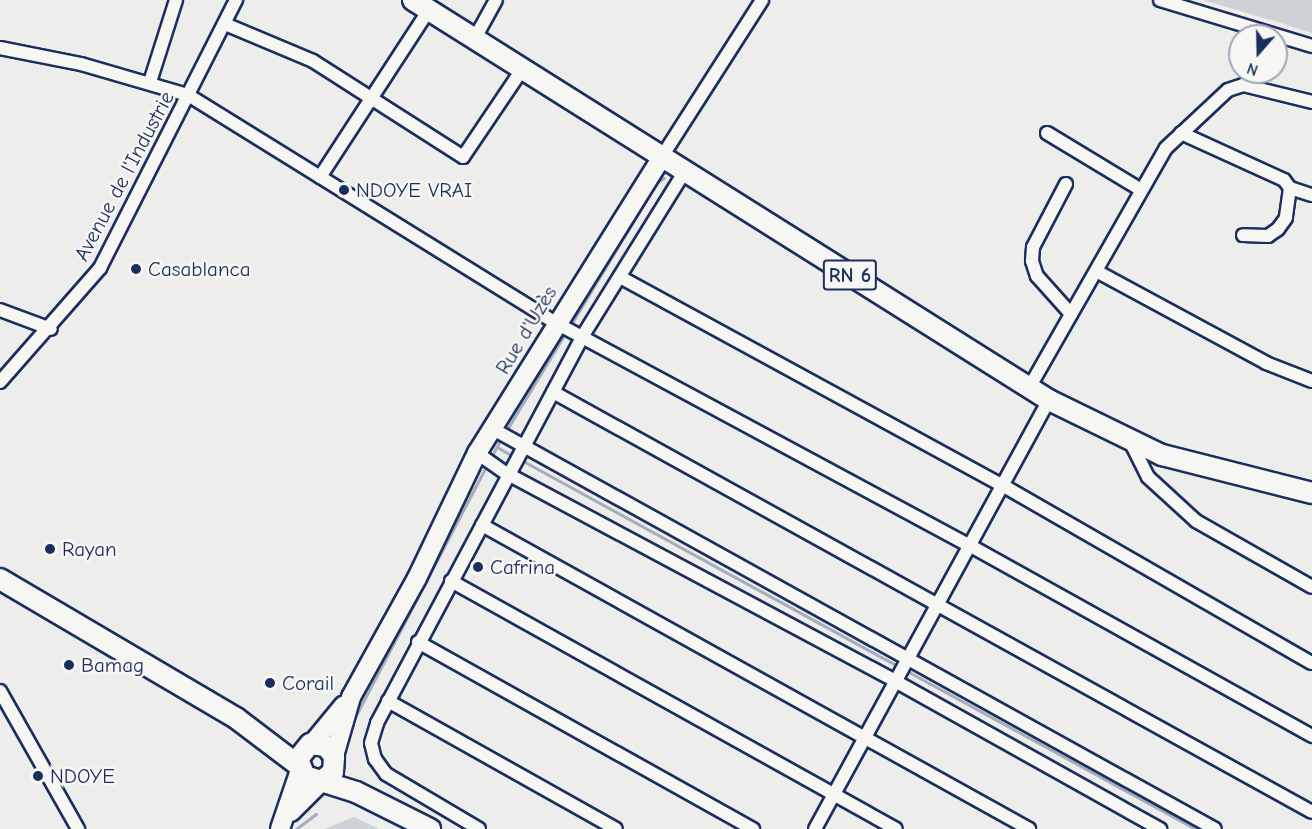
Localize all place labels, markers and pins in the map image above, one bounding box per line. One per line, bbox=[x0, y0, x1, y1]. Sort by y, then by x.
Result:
place label: NDOYE VRAI bbox=[356, 177, 472, 203]
marker: NDOYE VRAI bbox=[337, 183, 351, 197]
place label: Casablanca bbox=[148, 256, 250, 282]
marker: Casablanca bbox=[129, 262, 143, 276]
place label: Rayan bbox=[62, 536, 117, 562]
marker: Rayan bbox=[43, 542, 57, 556]
place label: Cafrina bbox=[490, 554, 555, 580]
marker: Cafrina bbox=[471, 560, 485, 574]
place label: Bamag bbox=[81, 652, 144, 678]
marker: Bamag bbox=[62, 658, 76, 672]
place label: Corail bbox=[282, 670, 334, 696]
marker: Corail bbox=[263, 676, 277, 690]
place label: NDOYE bbox=[50, 763, 115, 789]
marker: NDOYE bbox=[31, 769, 45, 783]

